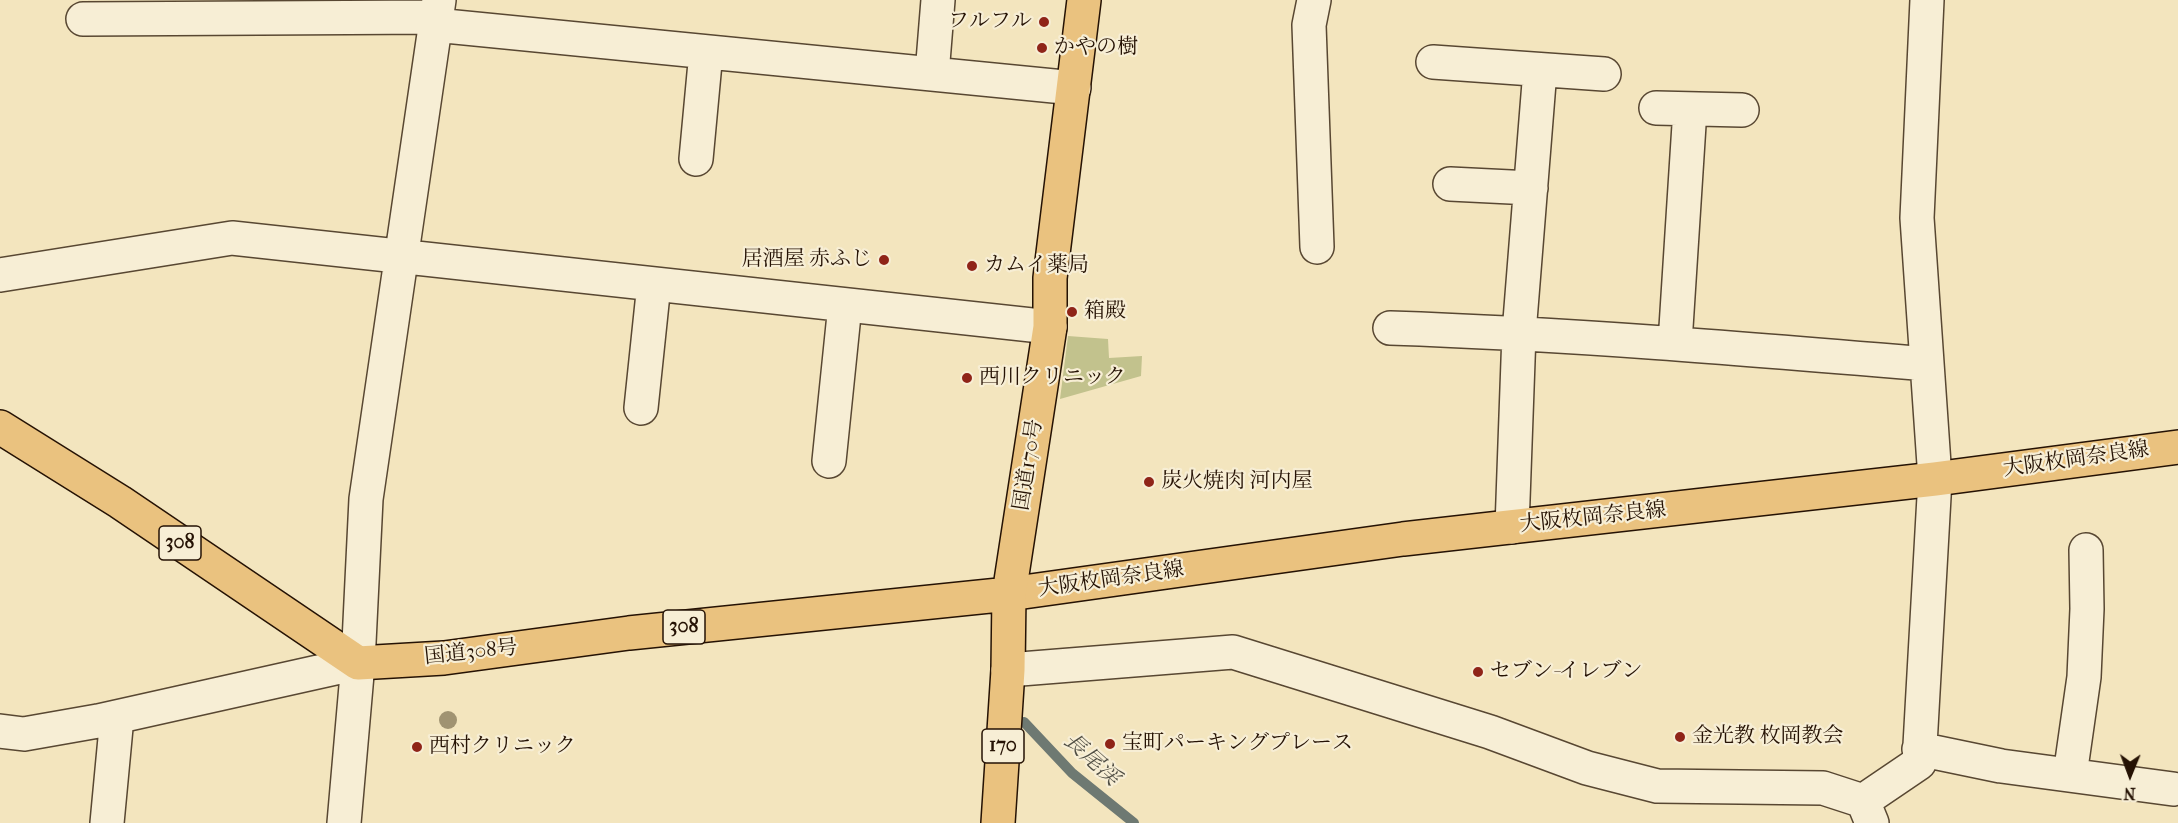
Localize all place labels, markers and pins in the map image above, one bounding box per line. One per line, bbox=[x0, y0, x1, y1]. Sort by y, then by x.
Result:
place label: フルフル bbox=[948, 9, 1032, 35]
marker: フルフル bbox=[1037, 15, 1051, 29]
place label: かやの樹 bbox=[1054, 35, 1138, 61]
marker: かやの樹 bbox=[1035, 41, 1049, 55]
place label: 居酒屋 赤ふじ bbox=[741, 247, 872, 273]
marker: 居酒屋 赤ふじ bbox=[877, 253, 891, 267]
place label: カムイ薬局 bbox=[984, 253, 1089, 279]
marker: カムイ薬局 bbox=[965, 259, 979, 273]
place label: 箱殿 bbox=[1084, 299, 1126, 325]
marker: 箱殿 bbox=[1065, 305, 1079, 319]
place label: 西川クリニック bbox=[979, 365, 1126, 391]
marker: 西川クリニック bbox=[960, 371, 974, 385]
place label: 炭火焼肉 河内屋 bbox=[1161, 469, 1313, 495]
marker: 炭火焼肉 河内屋 bbox=[1142, 475, 1156, 489]
place label: セブン-イレブン bbox=[1490, 659, 1642, 685]
marker: セブン-イレブン bbox=[1471, 665, 1485, 679]
place label: 金光教 枚岡教会 bbox=[1692, 724, 1844, 750]
marker: 金光教 枚岡教会 bbox=[1673, 730, 1687, 744]
place label: 宝町パーキングプレース bbox=[1122, 731, 1353, 757]
place label: 西村クリニック bbox=[429, 734, 576, 760]
marker: 宝町パーキングプレース bbox=[1103, 737, 1117, 751]
marker: 西村クリニック bbox=[410, 740, 424, 754]

